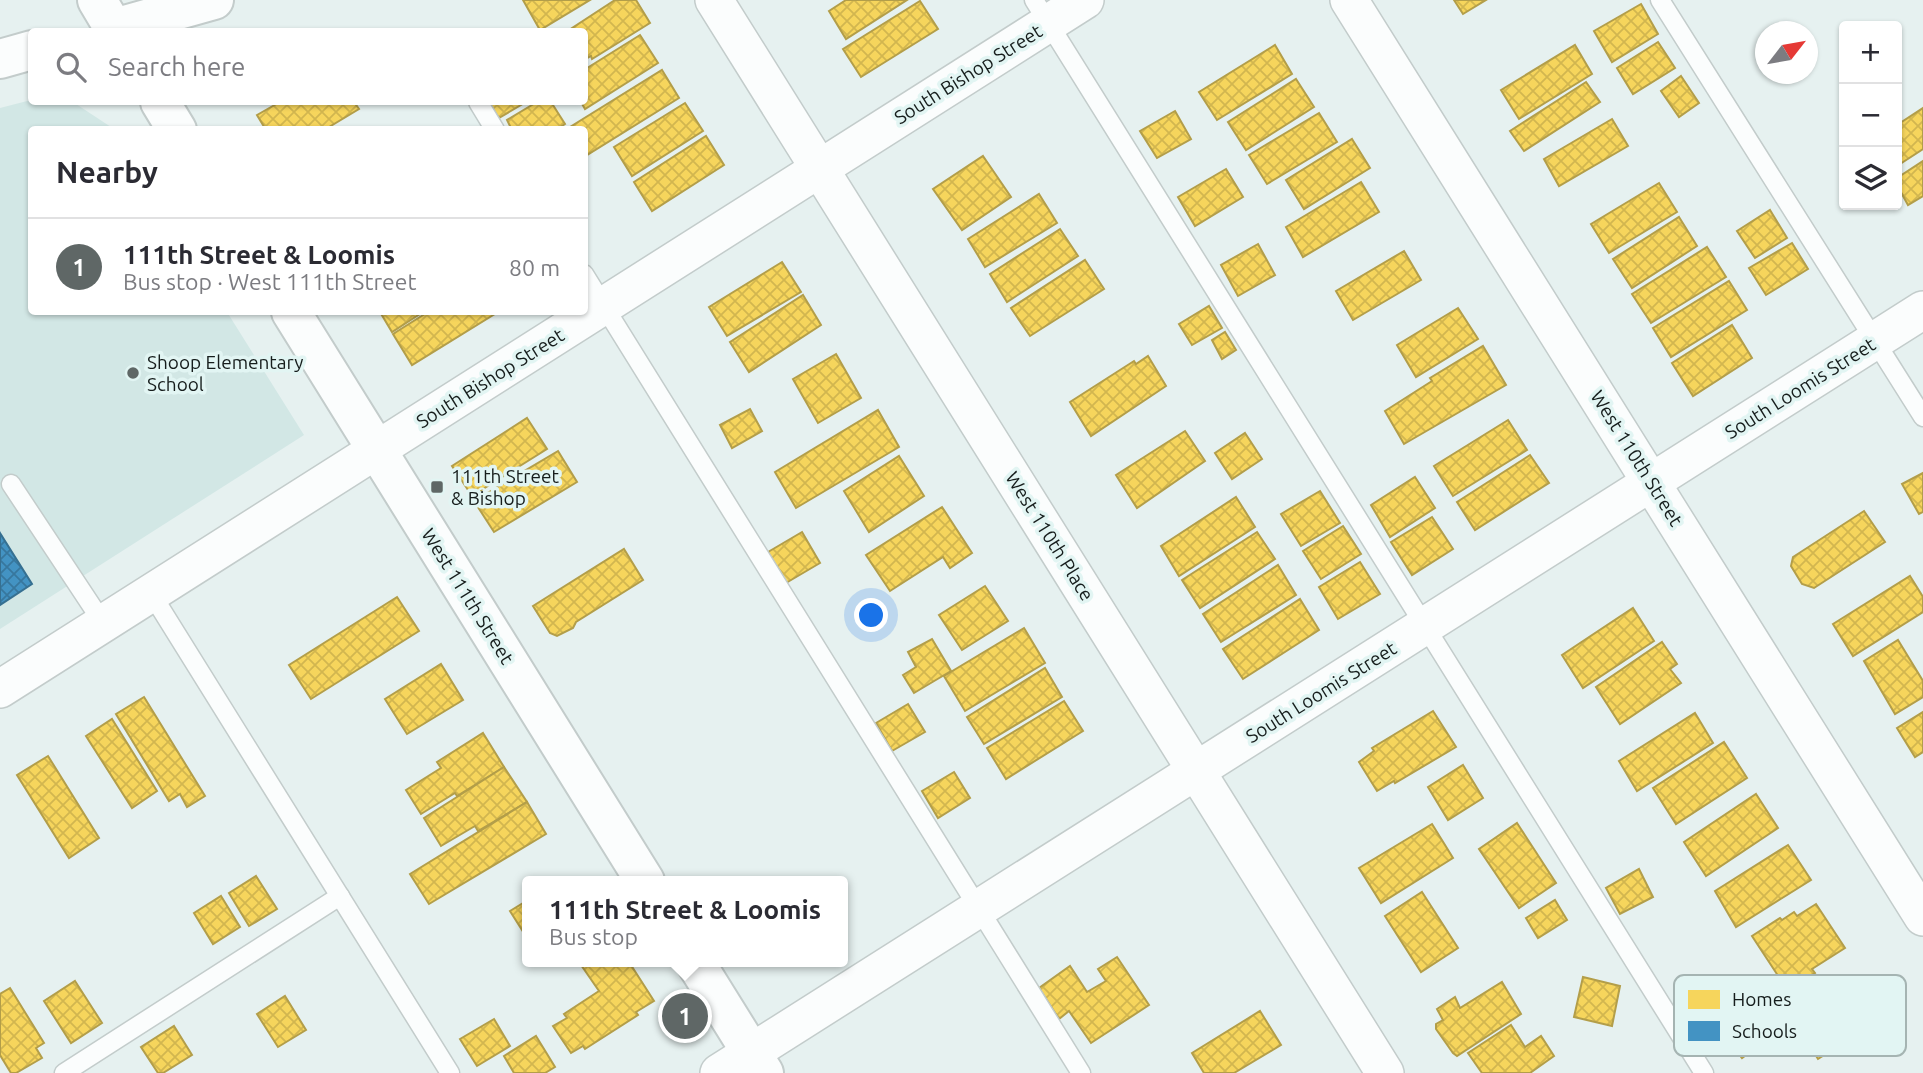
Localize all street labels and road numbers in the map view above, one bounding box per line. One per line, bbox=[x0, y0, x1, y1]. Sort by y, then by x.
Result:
street label: South Bishop Street bbox=[890, 19, 1046, 128]
street label: South Bishop Street bbox=[412, 323, 568, 432]
street label: South Loomis Street bbox=[1721, 333, 1880, 443]
street label: West 110th Street bbox=[1586, 386, 1688, 530]
street label: West 110th Place bbox=[1001, 467, 1099, 605]
street label: West 111th Street bbox=[417, 524, 519, 668]
street label: South Loomis Street bbox=[1242, 637, 1401, 747]

